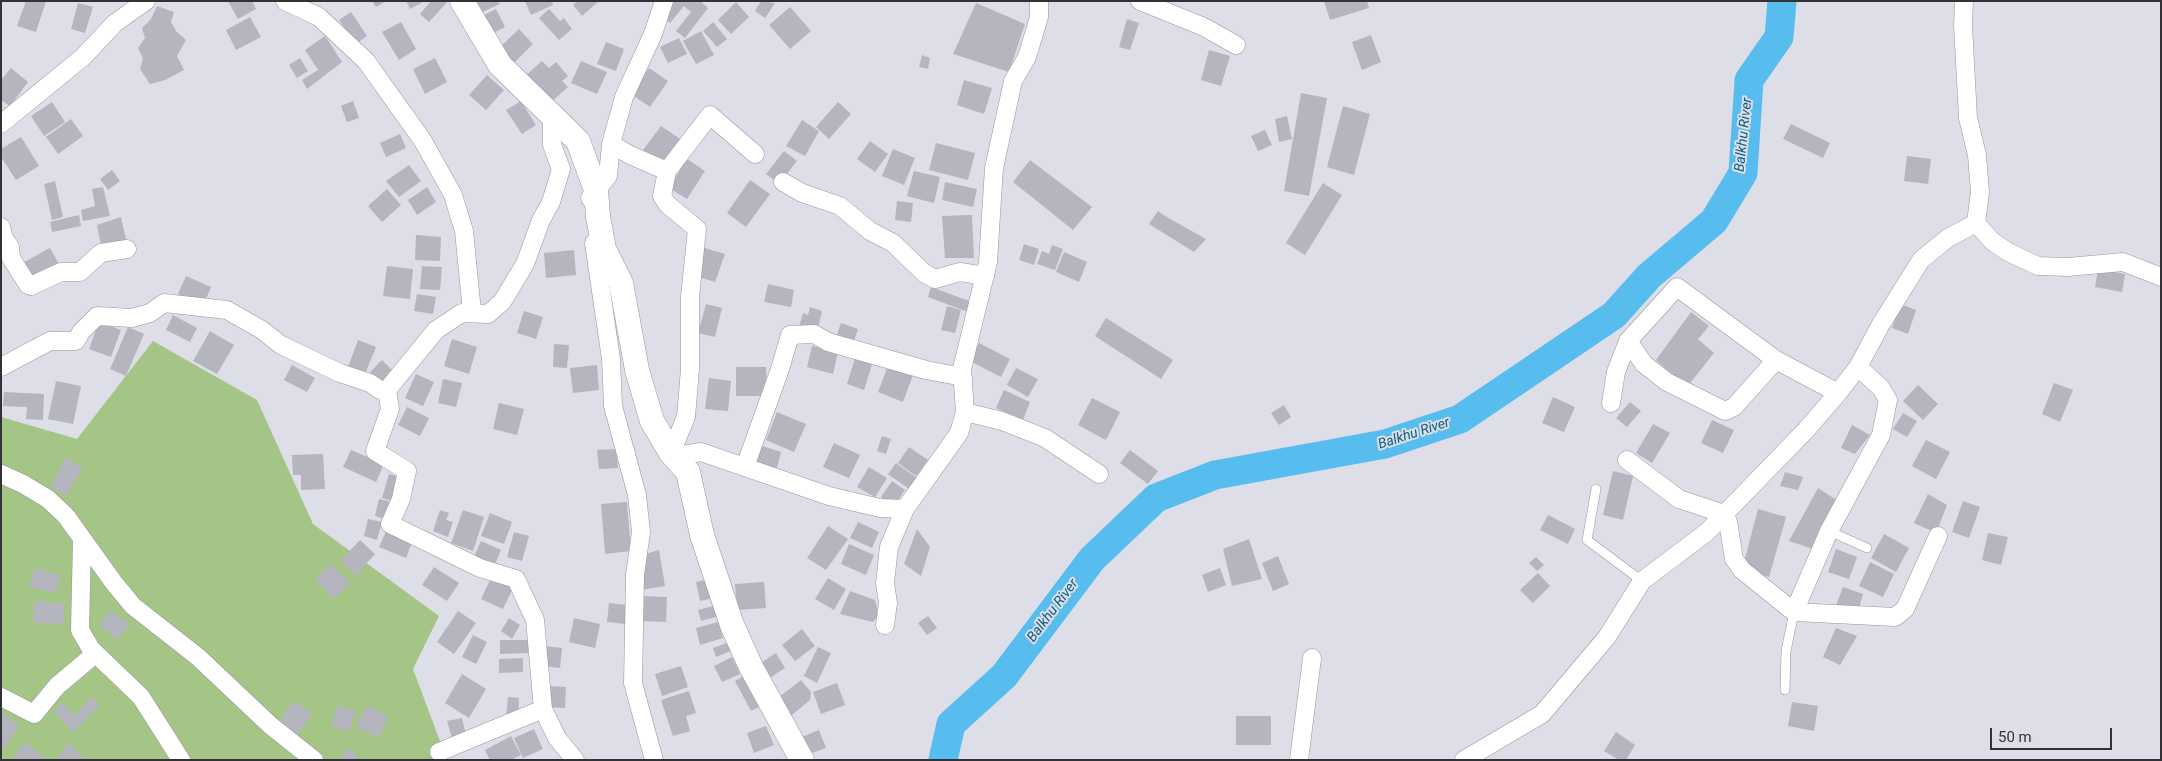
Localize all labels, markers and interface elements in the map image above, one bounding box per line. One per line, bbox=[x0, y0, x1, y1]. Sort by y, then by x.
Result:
water label: Balkhu River bbox=[1732, 97, 1756, 173]
water label: Balkhu River bbox=[1376, 415, 1452, 453]
water label: Balkhu River bbox=[1024, 576, 1082, 646]
scale bar bbox=[1992, 718, 2114, 750]
text: 50 m bbox=[1998, 728, 2032, 746]

